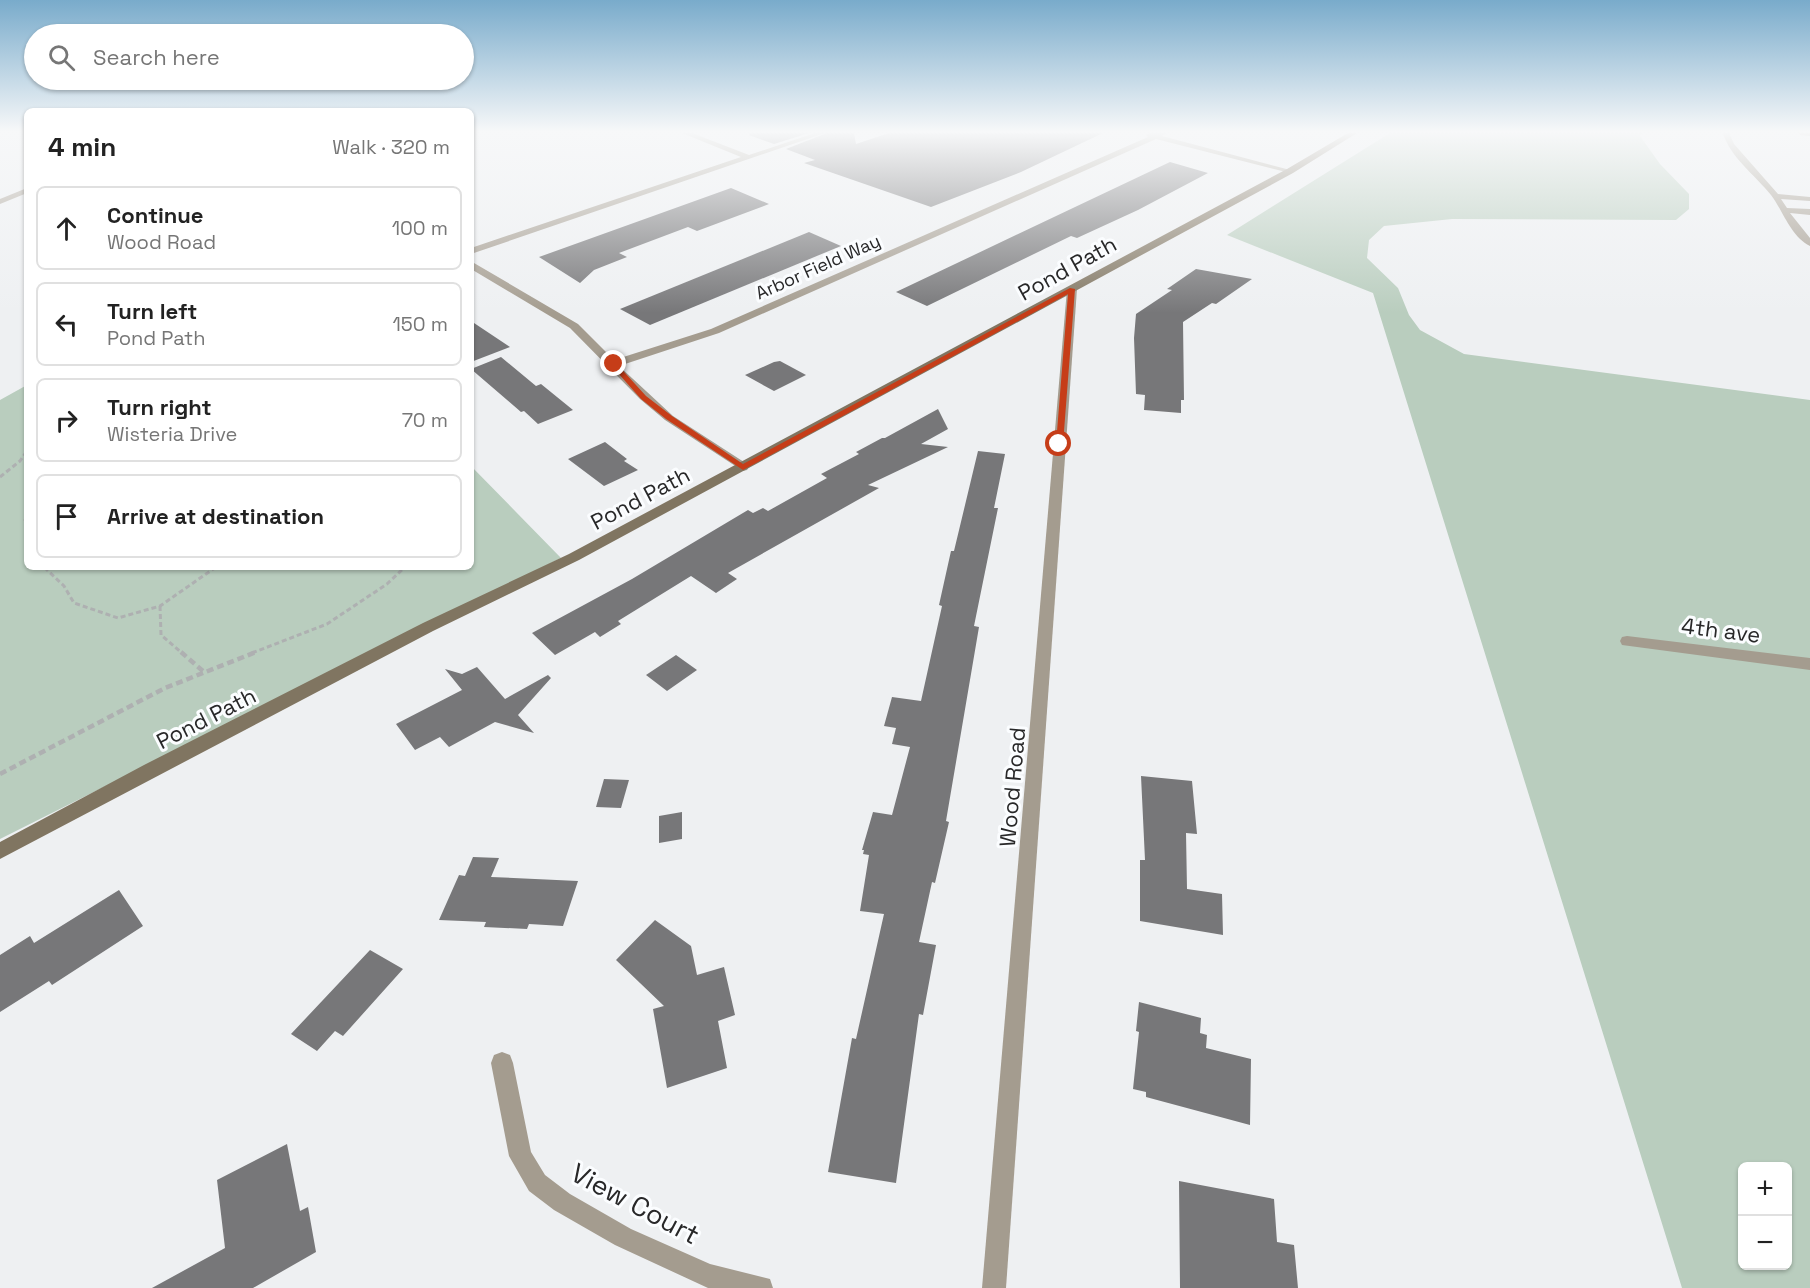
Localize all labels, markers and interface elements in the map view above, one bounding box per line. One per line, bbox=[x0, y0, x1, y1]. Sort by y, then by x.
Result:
search box bbox=[24, 24, 474, 90]
icon: search bbox=[45, 41, 78, 74]
text: Search here bbox=[93, 43, 220, 71]
text: 4 min bbox=[48, 130, 116, 164]
text: Walk · 320 m bbox=[332, 134, 450, 160]
text: Continue bbox=[107, 201, 203, 229]
icon: ahead bbox=[50, 212, 83, 245]
text: 100 m bbox=[392, 215, 448, 241]
text: Wood Road bbox=[107, 229, 216, 255]
street label: Arbor Field Way bbox=[752, 229, 884, 304]
street label: Pond Path bbox=[1013, 229, 1121, 307]
text: Turn left bbox=[107, 297, 197, 325]
icon: left bbox=[50, 308, 83, 341]
text: 150 m bbox=[393, 311, 448, 337]
text: Pond Path bbox=[107, 325, 205, 351]
route end bbox=[600, 350, 626, 376]
text: Turn right bbox=[107, 393, 212, 421]
icon: right bbox=[50, 404, 83, 437]
text: 70 m bbox=[402, 407, 448, 433]
text: Wisteria Drive bbox=[107, 421, 237, 447]
route start bbox=[1045, 430, 1071, 456]
street label: Pond Path bbox=[586, 460, 694, 536]
icon: arrive bbox=[50, 500, 83, 533]
text: Arrive at destination bbox=[107, 502, 324, 530]
street label: 4th ave bbox=[1680, 611, 1762, 649]
street label: Pond Path bbox=[151, 681, 261, 755]
street label: Wood Road bbox=[993, 726, 1031, 848]
street label: View Court bbox=[565, 1155, 706, 1252]
map controls bbox=[1738, 1162, 1792, 1270]
button: + bbox=[1738, 1162, 1792, 1216]
button: − bbox=[1738, 1216, 1792, 1270]

